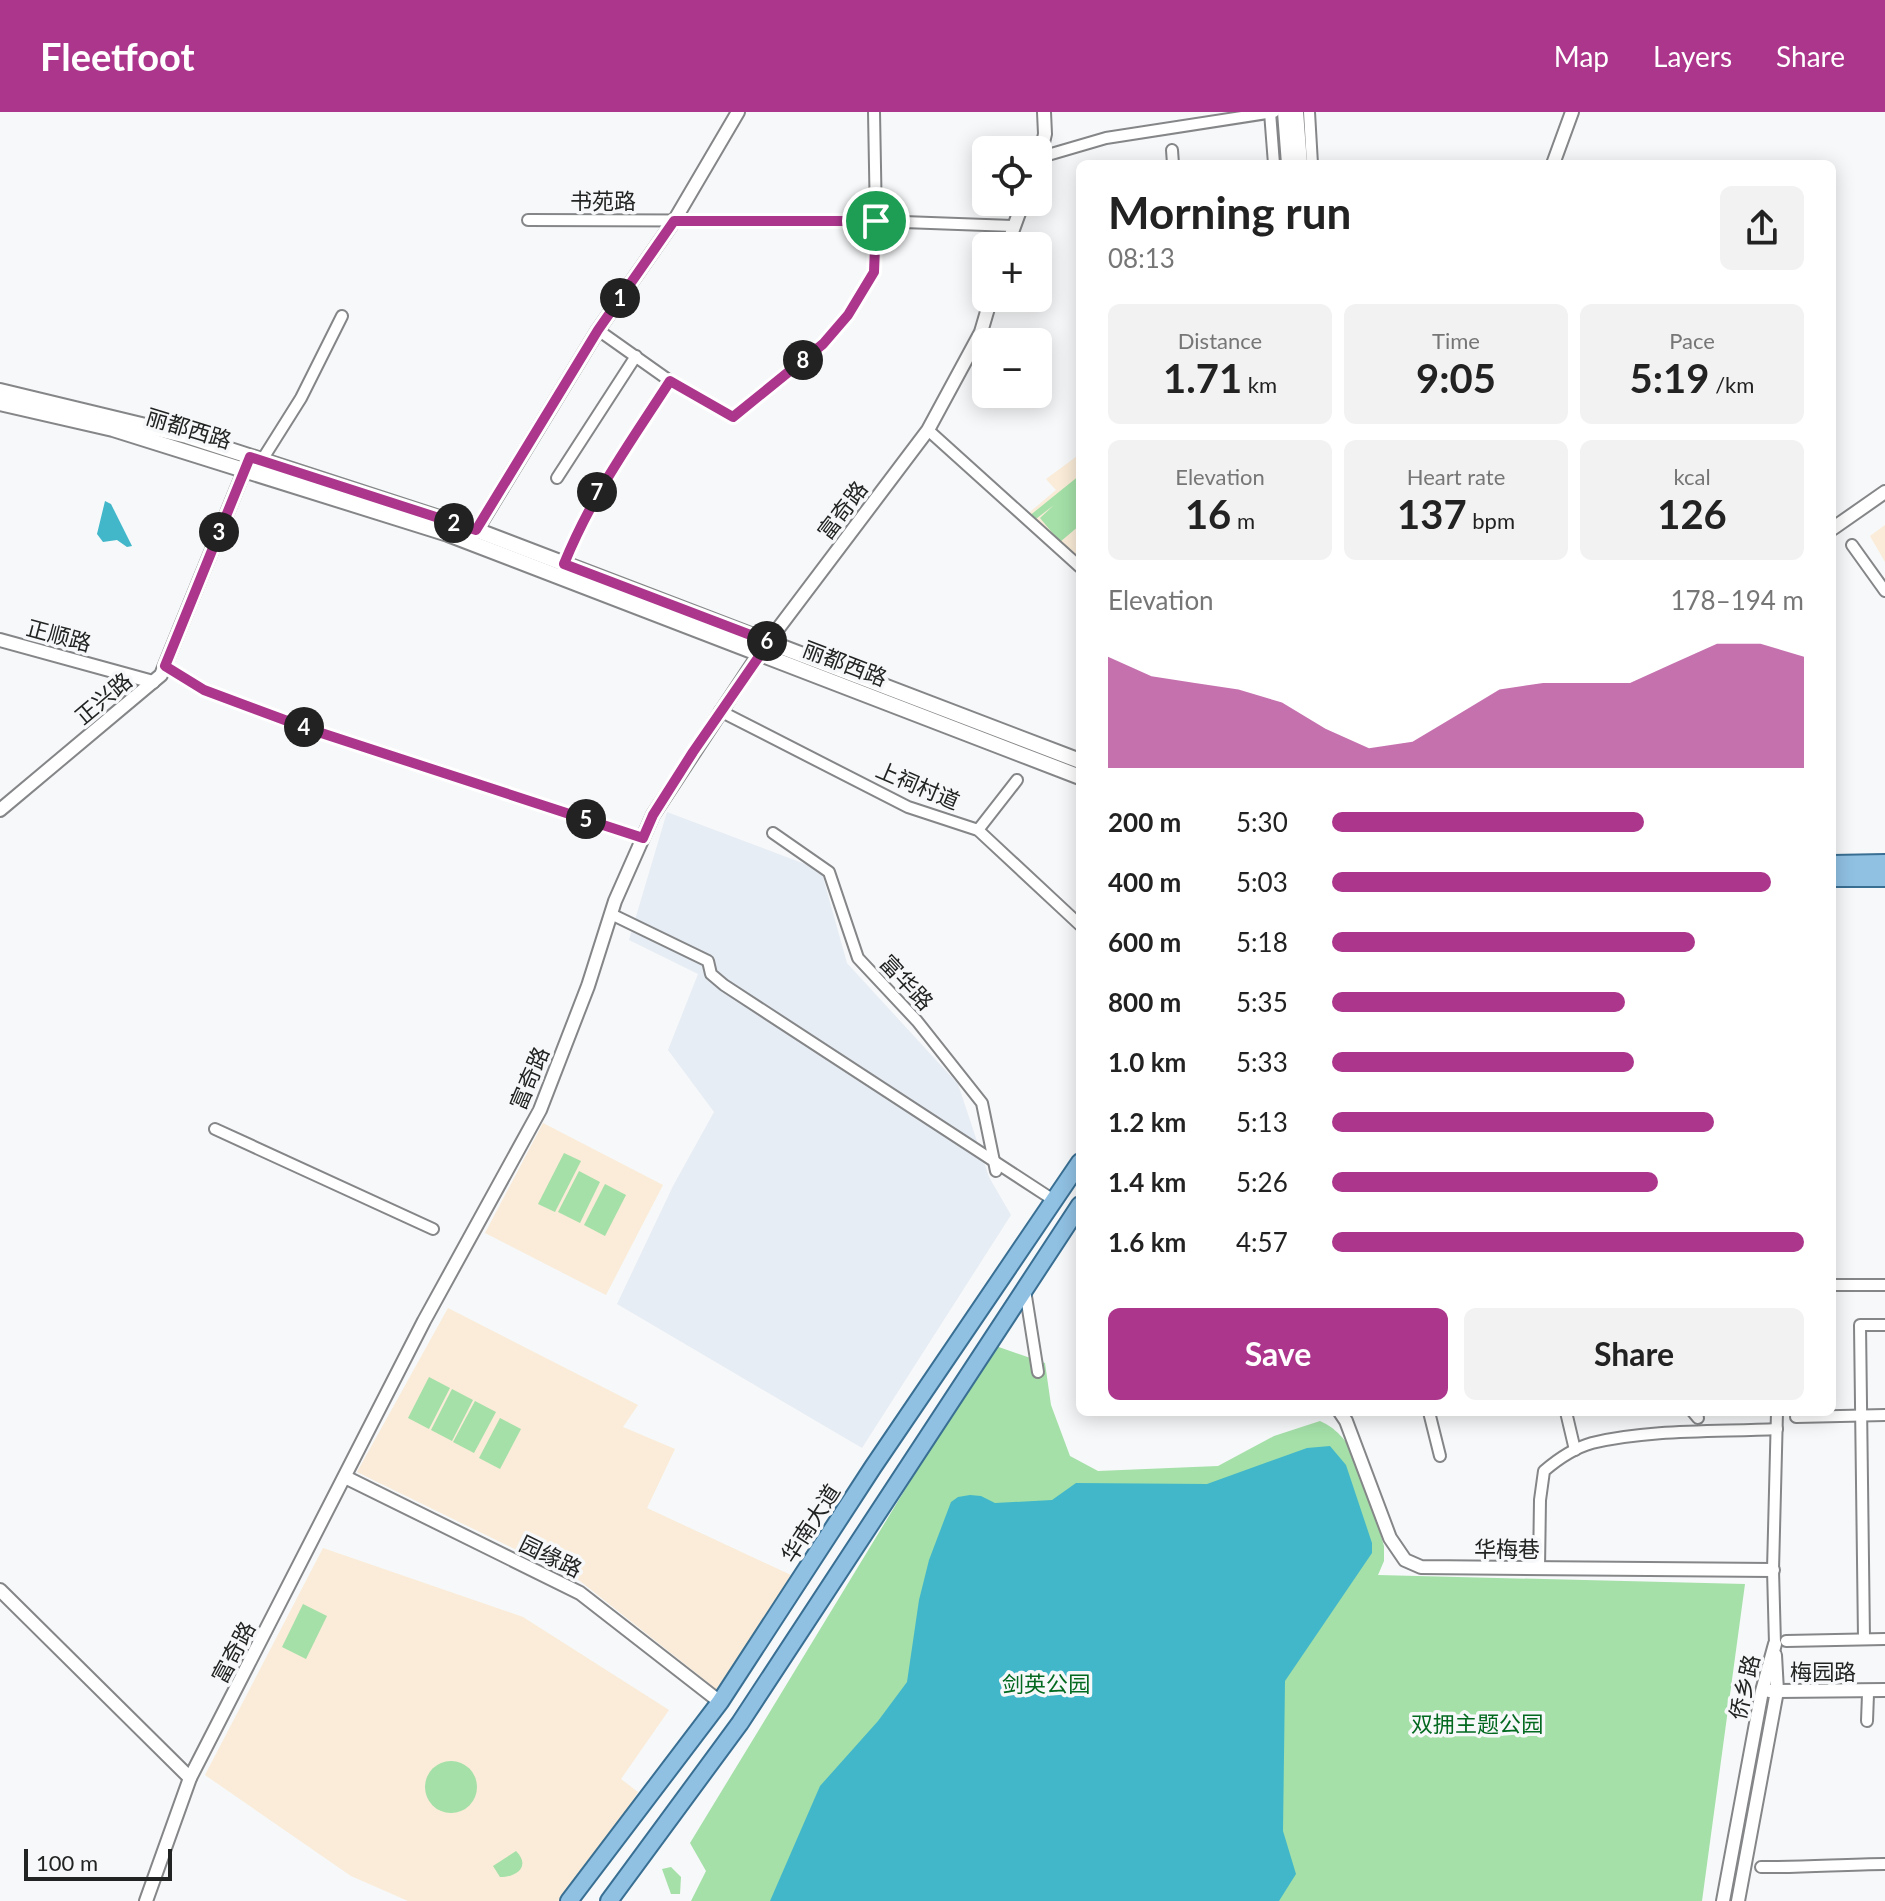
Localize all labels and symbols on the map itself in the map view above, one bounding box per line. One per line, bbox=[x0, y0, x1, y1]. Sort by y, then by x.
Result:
street label: 书苑路 bbox=[570, 187, 636, 214]
pin bbox=[842, 187, 910, 255]
pin: 1 bbox=[600, 278, 640, 318]
pin: 8 bbox=[783, 340, 823, 380]
street label: 丽都西路 bbox=[143, 402, 235, 454]
pin: 7 bbox=[577, 472, 617, 512]
street label: 富奇路 bbox=[811, 476, 873, 544]
pin: 2 bbox=[434, 503, 474, 543]
pin: 3 bbox=[199, 512, 239, 552]
street label: 正顺路 bbox=[24, 613, 94, 657]
pin: 6 bbox=[747, 621, 787, 661]
street label: 丽都西路 bbox=[799, 635, 891, 691]
street label: 正兴路 bbox=[69, 666, 137, 730]
pin: 4 bbox=[284, 707, 324, 747]
street label: 上祠村道 bbox=[872, 755, 964, 815]
pin: 5 bbox=[566, 799, 606, 839]
street label: 富华路 bbox=[875, 949, 939, 1015]
street label: 富奇路 bbox=[504, 1042, 554, 1114]
street label: 华南大道 bbox=[775, 1479, 845, 1567]
street label: 园缘路 bbox=[515, 1529, 587, 1583]
street label: 华梅巷 bbox=[1474, 1535, 1540, 1562]
street label: 富奇路 bbox=[206, 1617, 260, 1687]
street label: 侨乡路 bbox=[1723, 1652, 1765, 1722]
street label: 梅园路 bbox=[1790, 1658, 1856, 1685]
park label: 剑英公园 bbox=[1002, 1670, 1090, 1697]
park label: 双拥主题公园 bbox=[1411, 1710, 1543, 1737]
scale bar bbox=[24, 1845, 172, 1881]

